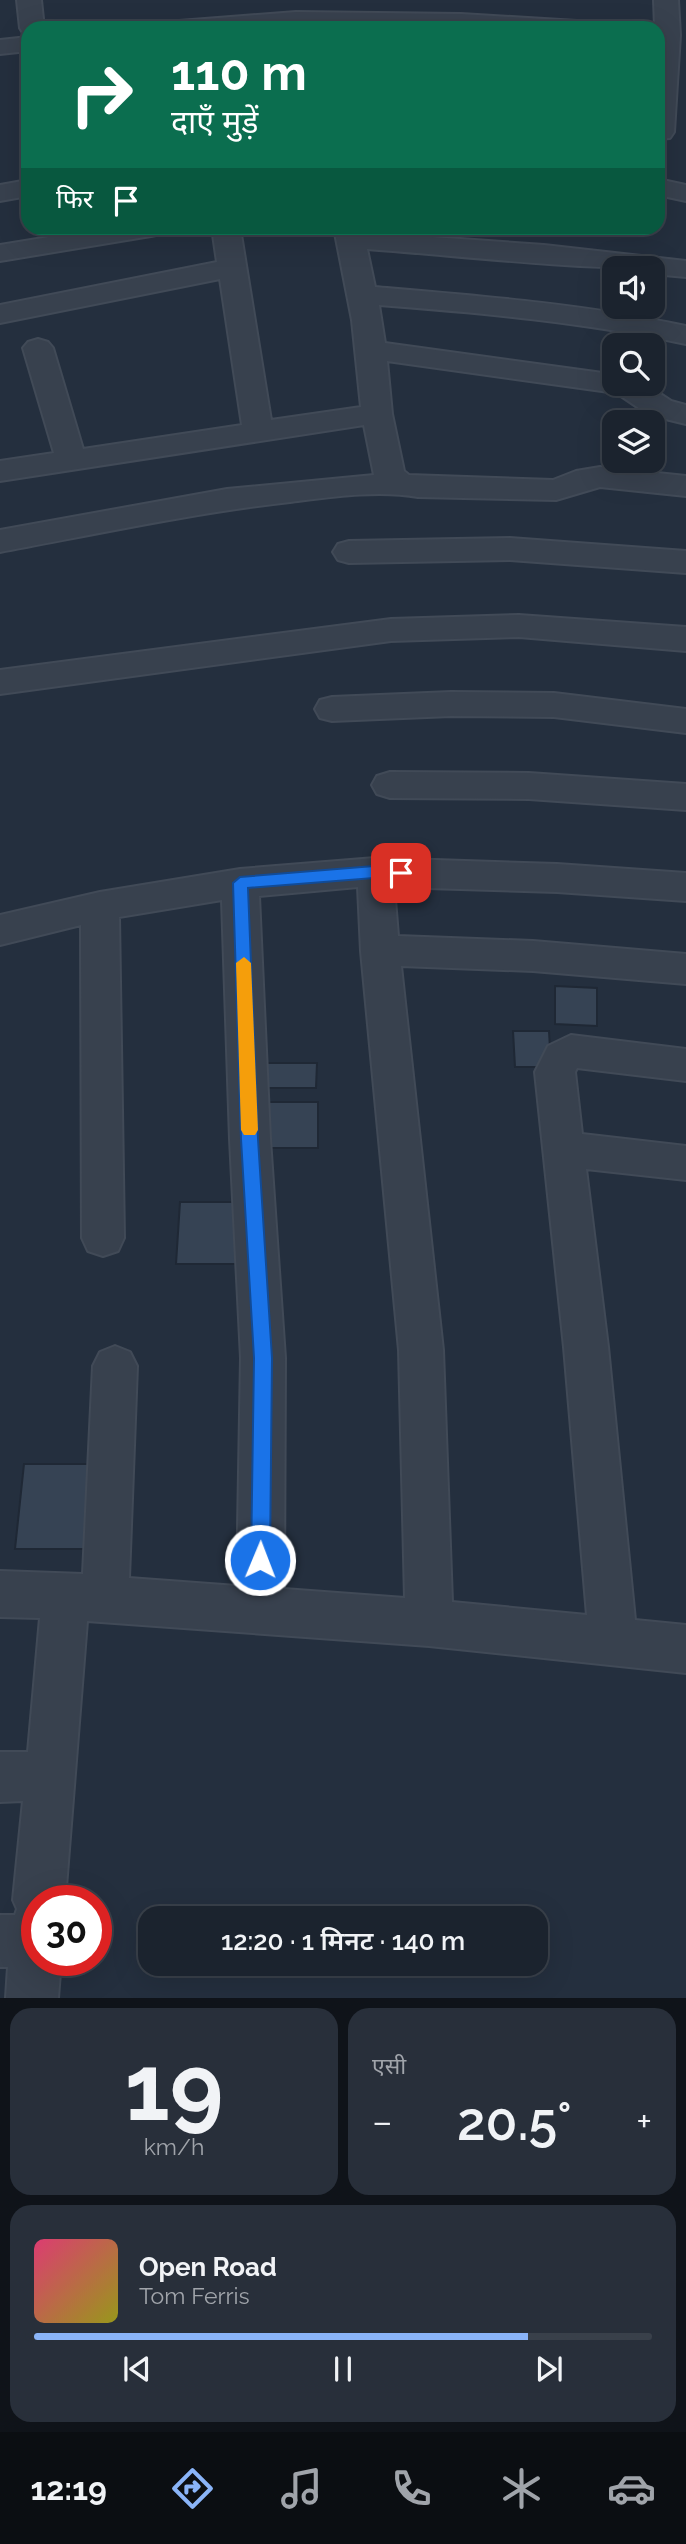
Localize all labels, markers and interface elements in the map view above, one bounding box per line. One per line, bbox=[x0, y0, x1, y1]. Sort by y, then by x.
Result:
text: 110 m bbox=[171, 44, 307, 101]
icon: right bbox=[56, 49, 147, 140]
text: दाएँ मुड़ें bbox=[171, 103, 258, 140]
icon: arrive bbox=[107, 182, 145, 220]
text: फिर bbox=[56, 184, 93, 214]
map controls bbox=[602, 256, 665, 473]
button: sound bbox=[602, 256, 665, 319]
button: search bbox=[602, 333, 665, 396]
button: layers bbox=[602, 410, 665, 473]
pin bbox=[371, 843, 431, 903]
icon: arrive bbox=[382, 854, 420, 892]
position arrow bbox=[223, 1523, 297, 1597]
speed limit sign: 30 bbox=[21, 1885, 112, 1976]
text: 12:20 · 1 मिनट · 140 m bbox=[221, 1926, 465, 1956]
text: 19 bbox=[125, 2034, 223, 2141]
text: एसी bbox=[372, 2052, 406, 2079]
text: 20.5° bbox=[457, 2091, 572, 2152]
text: − bbox=[372, 2099, 392, 2144]
text: + bbox=[636, 2099, 652, 2144]
text: km/h bbox=[144, 2133, 204, 2160]
text: Open Road bbox=[139, 2252, 277, 2282]
text: Tom Ferris bbox=[139, 2282, 250, 2309]
icon: previous bbox=[118, 2350, 156, 2388]
icon: pause bbox=[324, 2350, 362, 2388]
icon: next bbox=[530, 2350, 568, 2388]
icon: directions bbox=[168, 2464, 217, 2513]
icon: music bbox=[277, 2464, 326, 2513]
icon: phone bbox=[387, 2464, 436, 2513]
icon: climate bbox=[497, 2464, 546, 2513]
icon: car bbox=[607, 2464, 656, 2513]
text: 12:19 bbox=[30, 2470, 107, 2507]

